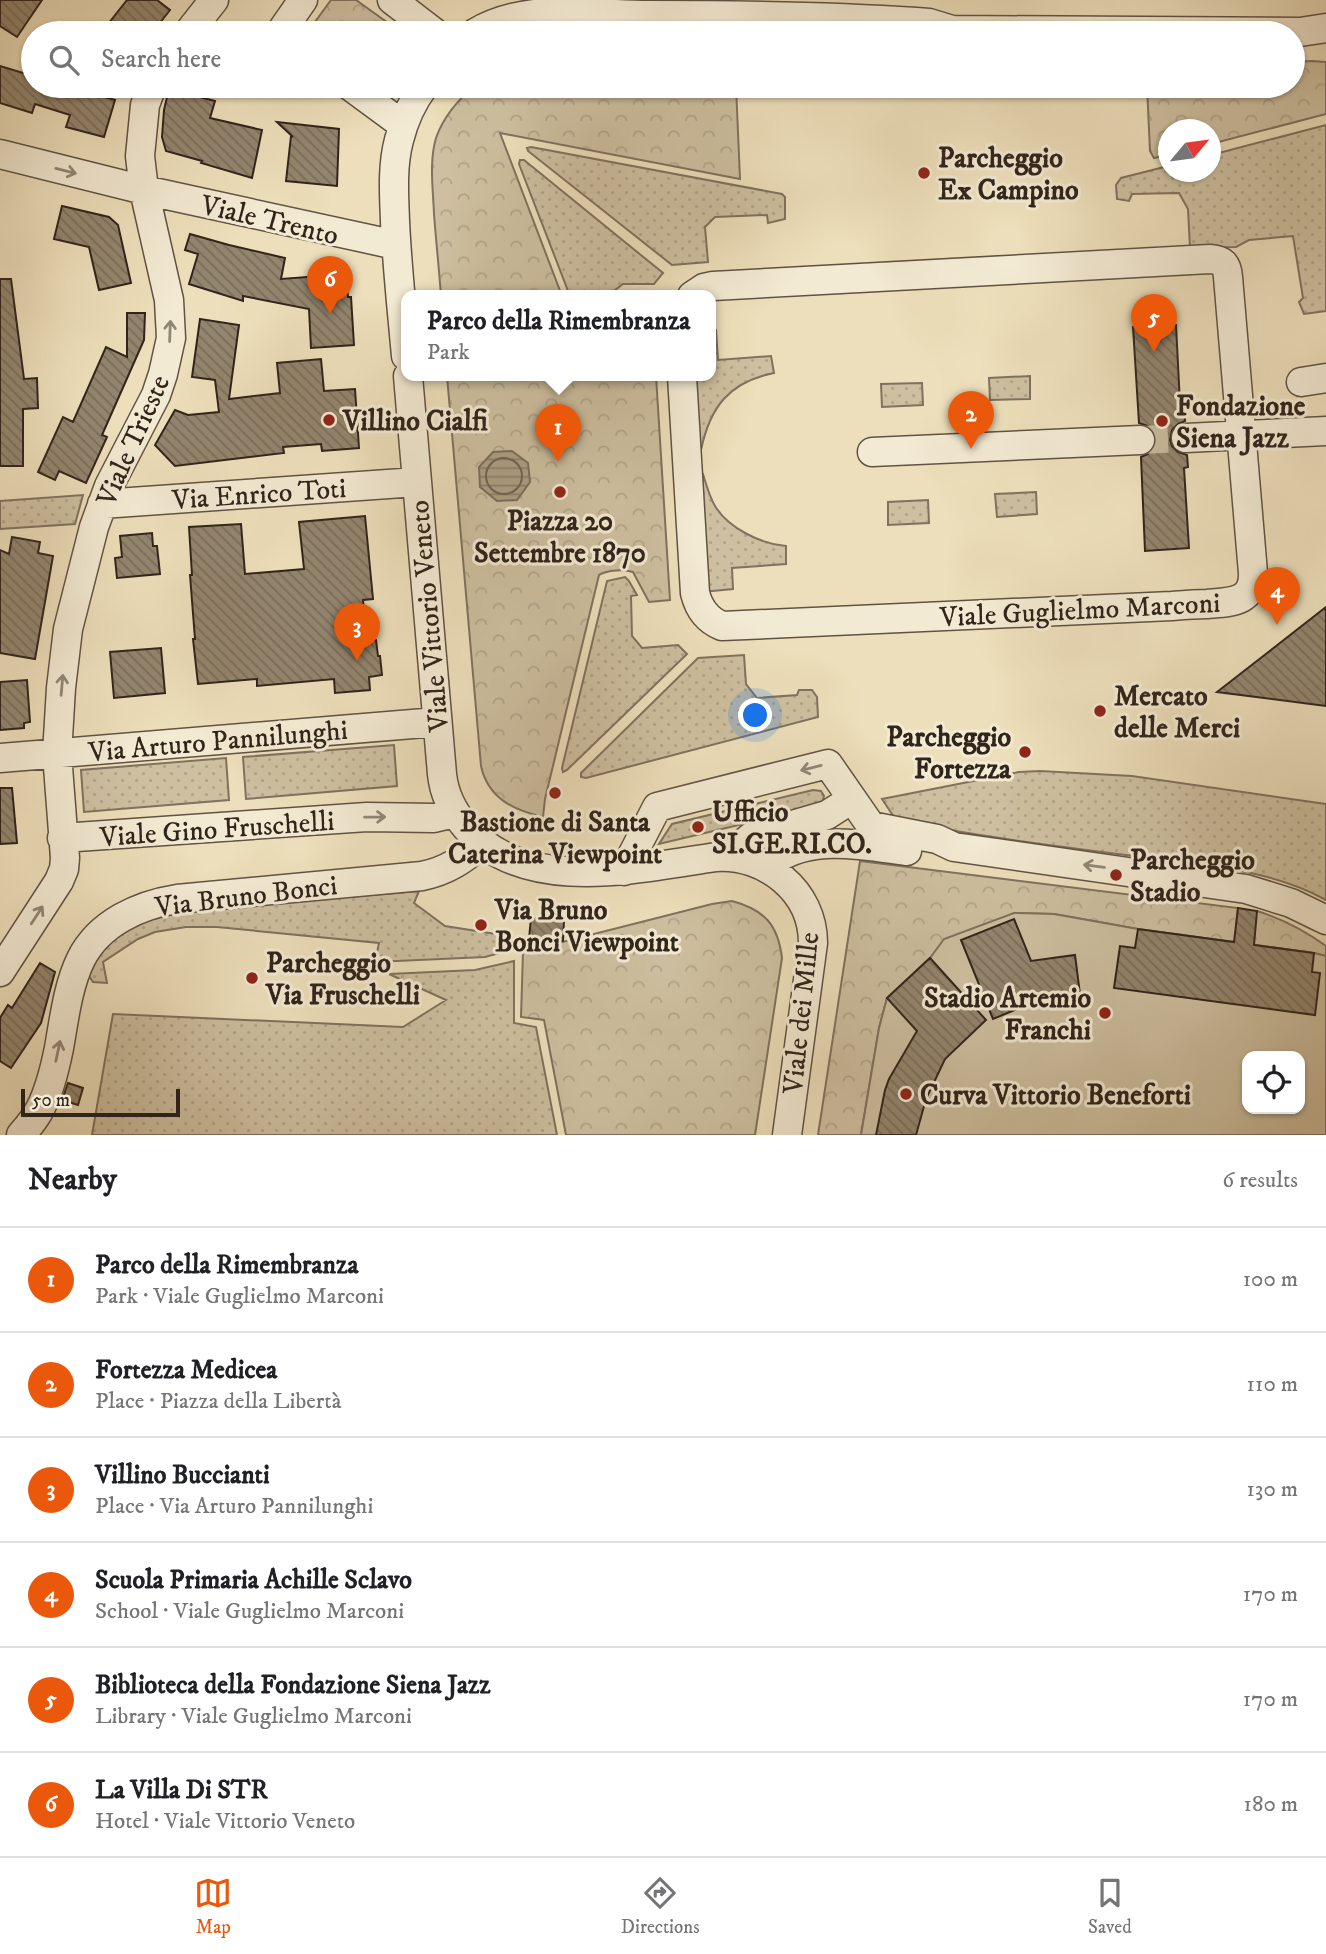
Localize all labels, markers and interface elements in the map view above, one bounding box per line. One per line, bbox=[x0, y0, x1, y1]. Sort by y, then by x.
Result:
search box bbox=[21, 21, 1305, 98]
icon: search bbox=[45, 41, 83, 79]
text: Search here bbox=[101, 43, 221, 76]
north arrow bbox=[1158, 119, 1221, 182]
place label: Parcheggio Ex Campino bbox=[938, 141, 1079, 208]
one-way arrow bbox=[54, 165, 77, 178]
marker: Parcheggio Ex Campino bbox=[916, 165, 932, 181]
street label: Viale Trento bbox=[197, 187, 342, 253]
pin: 6 bbox=[307, 256, 353, 314]
popup bbox=[401, 290, 716, 381]
pin: 5 bbox=[1131, 294, 1177, 352]
text: Parco della Rimembranza bbox=[427, 305, 690, 338]
one-way arrow bbox=[164, 319, 177, 342]
text: Park bbox=[427, 338, 470, 367]
street label: Viale Trieste bbox=[89, 370, 178, 513]
place label: Fondazione Siena Jazz bbox=[1176, 389, 1306, 456]
pin: 2 bbox=[948, 391, 994, 449]
place label: Villino Cialfi bbox=[342, 404, 488, 439]
pin: 1 bbox=[535, 404, 581, 462]
marker: Villino Cialfi bbox=[321, 412, 337, 428]
marker: Fondazione Siena Jazz bbox=[1154, 413, 1170, 429]
street label: Via Enrico Toti bbox=[170, 471, 347, 518]
marker: Piazza 20 Settembre 1870 bbox=[552, 484, 568, 500]
street label: Viale Vittorio Veneto bbox=[402, 499, 457, 734]
place label: Piazza 20 Settembre 1870 bbox=[474, 504, 646, 571]
pin: 4 bbox=[1254, 567, 1300, 625]
street label: Viale Guglielmo Marconi bbox=[938, 586, 1221, 635]
pin: 3 bbox=[334, 603, 380, 661]
one-way arrow bbox=[56, 675, 69, 697]
place label: Mercato delle Merci bbox=[1114, 679, 1240, 746]
your location bbox=[738, 698, 772, 732]
marker: Mercato delle Merci bbox=[1092, 703, 1108, 719]
street label: Via Arturo Pannilunghi bbox=[86, 713, 349, 770]
place label: Parcheggio Fortezza bbox=[886, 720, 1012, 787]
marker: Parcheggio Fortezza bbox=[1017, 744, 1033, 760]
one-way arrow bbox=[800, 762, 823, 775]
marker: Bastione di Santa Caterina Viewpoint bbox=[547, 785, 563, 801]
place label: Ufficio SI.GE.RI.CO. bbox=[712, 795, 872, 862]
street label: Viale Gino Fruschelli bbox=[98, 804, 335, 855]
place label: Bastione di Santa Caterina Viewpoint bbox=[448, 805, 662, 872]
one-way arrow bbox=[363, 810, 386, 824]
marker: Ufficio SI.GE.RI.CO. bbox=[690, 819, 706, 835]
place label: Parcheggio Stadio bbox=[1130, 843, 1255, 910]
one-way arrow bbox=[1083, 859, 1106, 872]
marker: Parcheggio Stadio bbox=[1108, 867, 1124, 883]
street label: Via Bruno Bonci bbox=[152, 868, 339, 925]
place label: Via Bruno Bonci Viewpoint bbox=[494, 893, 679, 960]
one-way arrow bbox=[30, 905, 44, 925]
marker: Via Bruno Bonci Viewpoint bbox=[473, 917, 489, 933]
street label: Viale dei Mille bbox=[775, 931, 827, 1097]
place label: Parcheggio Via Fruschelli bbox=[265, 946, 420, 1013]
marker: Parcheggio Via Fruschelli bbox=[244, 970, 260, 986]
place label: Stadio Artemio Franchi bbox=[924, 981, 1091, 1048]
marker: Stadio Artemio Franchi bbox=[1097, 1005, 1113, 1021]
one-way arrow bbox=[51, 1040, 65, 1063]
map controls bbox=[1242, 1051, 1305, 1114]
button: locate bbox=[1242, 1051, 1305, 1114]
place label: Curva Vittorio Beneforti bbox=[920, 1078, 1191, 1113]
scale bar bbox=[21, 1086, 180, 1118]
marker: Curva Vittorio Beneforti bbox=[898, 1086, 914, 1102]
text: 50 m bbox=[32, 1089, 70, 1112]
text: Nearby bbox=[28, 1162, 117, 1199]
text: 6 results bbox=[1222, 1166, 1298, 1195]
text: Parco della Rimembranza bbox=[95, 1249, 358, 1282]
text: 1 bbox=[47, 1265, 55, 1294]
text: 100 m bbox=[1243, 1265, 1298, 1294]
text: Park · Viale Guglielmo Marconi bbox=[95, 1282, 384, 1311]
text: Fortezza Medicea bbox=[95, 1354, 277, 1387]
text: 2 bbox=[45, 1370, 57, 1399]
text: 110 m bbox=[1247, 1370, 1298, 1399]
text: Place · Piazza della Libertà bbox=[95, 1387, 341, 1416]
text: Villino Buccianti bbox=[95, 1459, 270, 1492]
text: 3 bbox=[47, 1475, 55, 1504]
text: 130 m bbox=[1246, 1475, 1298, 1504]
text: Place · Via Arturo Pannilunghi bbox=[95, 1492, 373, 1521]
text: Scuola Primaria Achille Sclavo bbox=[95, 1564, 412, 1597]
text: 4 bbox=[44, 1580, 58, 1609]
text: 170 m bbox=[1243, 1580, 1298, 1609]
text: School · Viale Guglielmo Marconi bbox=[95, 1597, 404, 1626]
text: Biblioteca della Fondazione Siena Jazz bbox=[95, 1669, 491, 1702]
text: 5 bbox=[45, 1685, 57, 1714]
text: 170 m bbox=[1243, 1685, 1298, 1714]
text: Library · Viale Guglielmo Marconi bbox=[95, 1702, 412, 1731]
text: La Villa Di STR bbox=[95, 1774, 268, 1807]
text: 6 bbox=[45, 1790, 57, 1819]
text: 180 m bbox=[1243, 1790, 1298, 1819]
text: Hotel · Viale Vittorio Veneto bbox=[95, 1807, 355, 1836]
tab: Map bbox=[194, 1874, 232, 1939]
tab: Directions bbox=[621, 1874, 700, 1939]
tab: Saved bbox=[1088, 1874, 1132, 1939]

